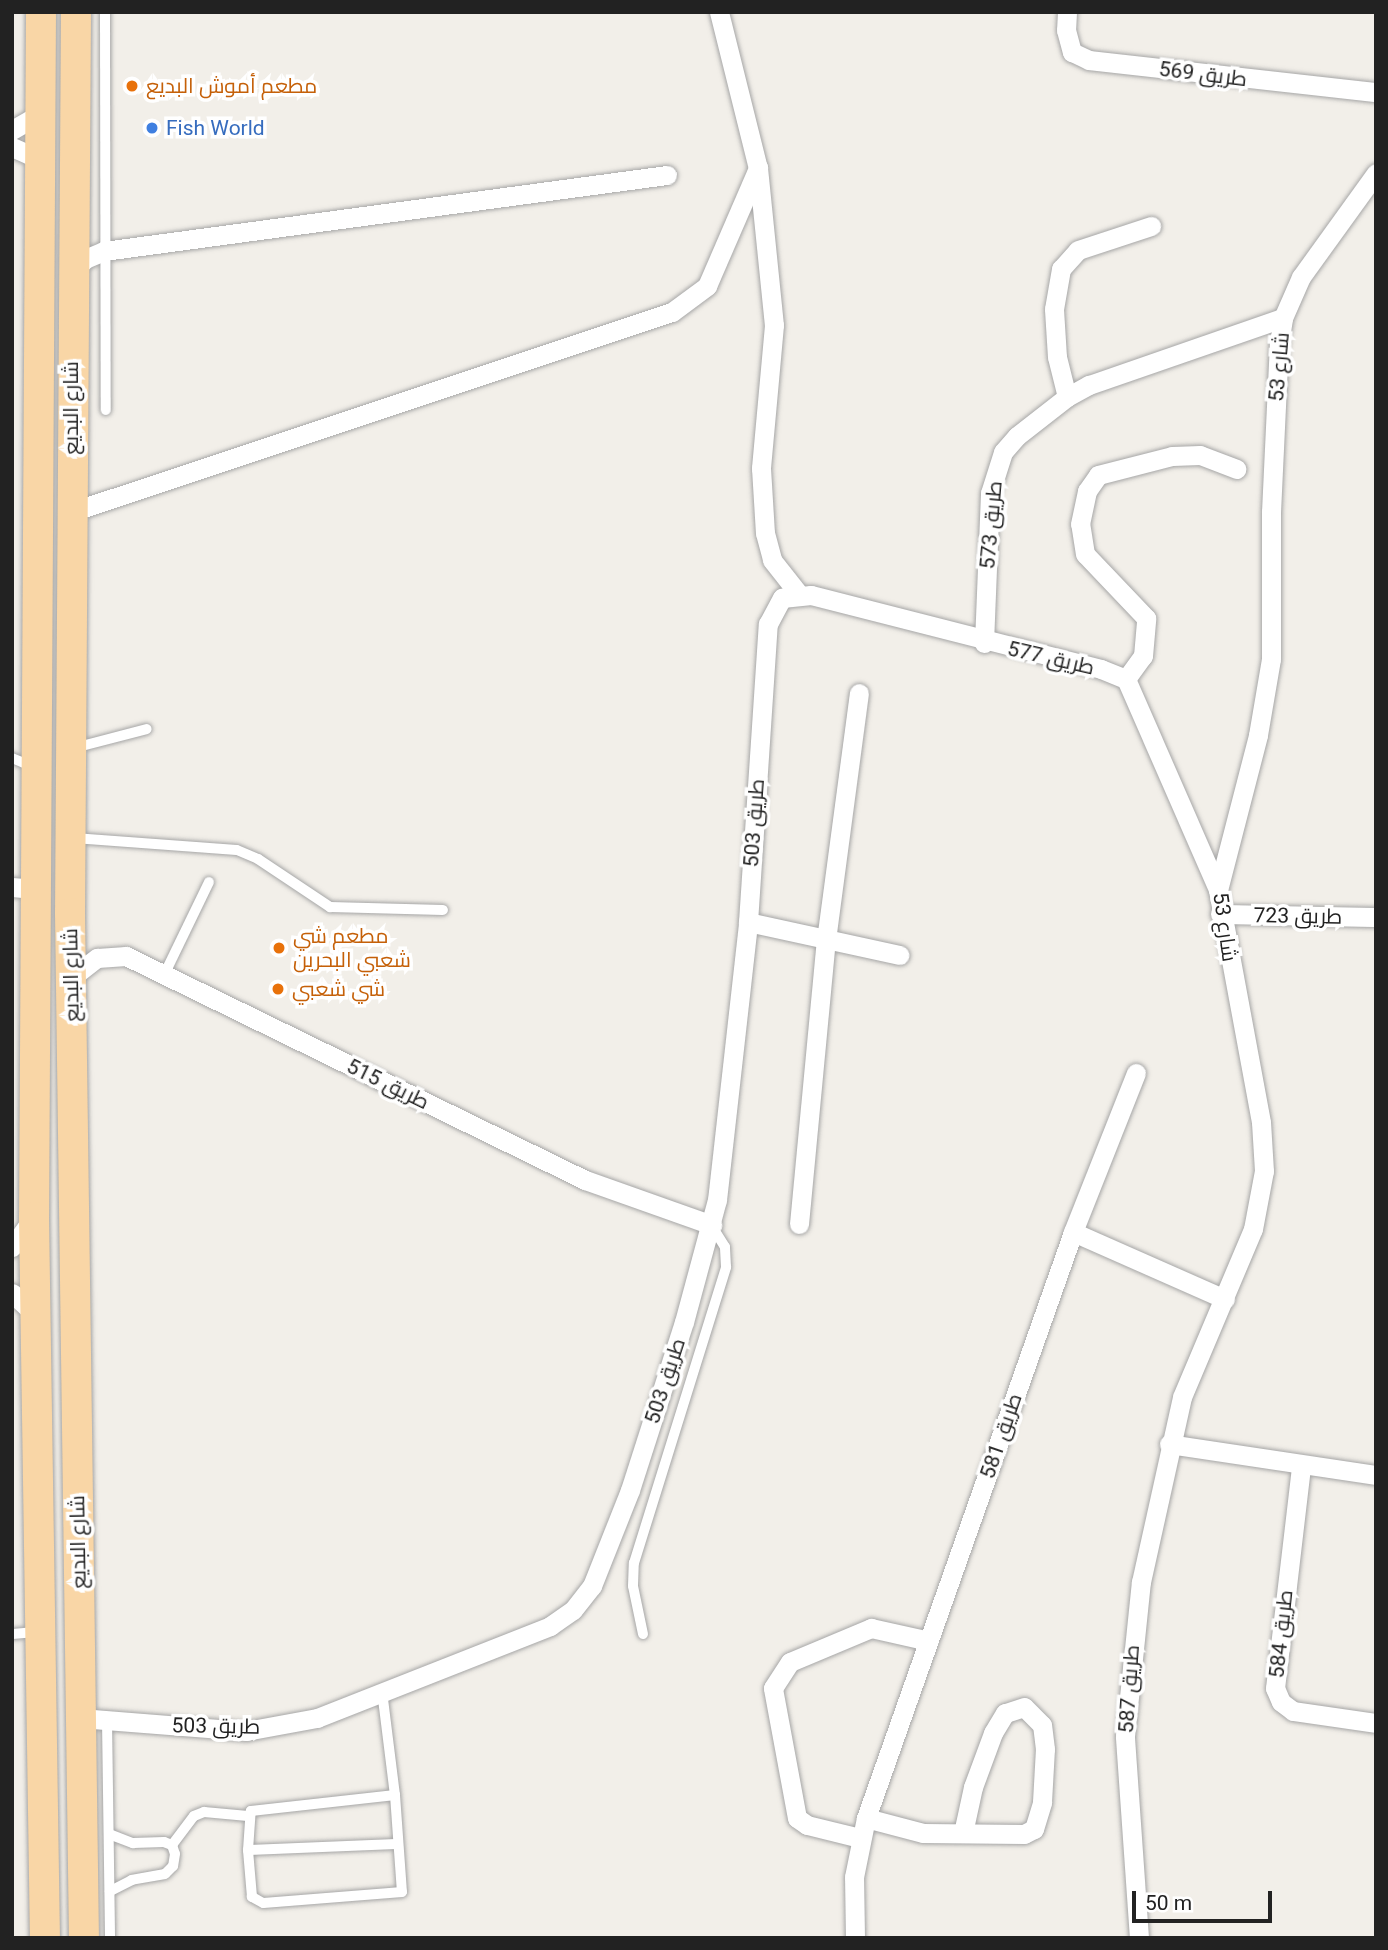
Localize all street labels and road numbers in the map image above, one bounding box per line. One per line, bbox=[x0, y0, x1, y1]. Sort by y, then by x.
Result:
street label: طريق 569 bbox=[1157, 56, 1249, 92]
street label: شارع 53 bbox=[1263, 331, 1295, 403]
street label: شارع البديع bbox=[58, 361, 84, 455]
street label: طريق 573 bbox=[975, 480, 1007, 570]
street label: طريق 577 bbox=[1005, 636, 1097, 680]
street label: طريق 503 bbox=[738, 778, 770, 868]
street label: شارع 53 bbox=[1208, 891, 1242, 963]
street label: طريق 723 bbox=[1253, 903, 1343, 929]
street label: شارع البديع bbox=[58, 928, 84, 1022]
street label: طريق 515 bbox=[343, 1053, 433, 1115]
street label: طريق 503 bbox=[639, 1335, 691, 1427]
street label: طريق 581 bbox=[975, 1390, 1027, 1482]
street label: شارع البديع bbox=[65, 1495, 91, 1589]
street label: طريق 584 bbox=[1264, 1589, 1298, 1679]
street label: طريق 587 bbox=[1113, 1644, 1145, 1734]
street label: طريق 503 bbox=[171, 1713, 261, 1739]

